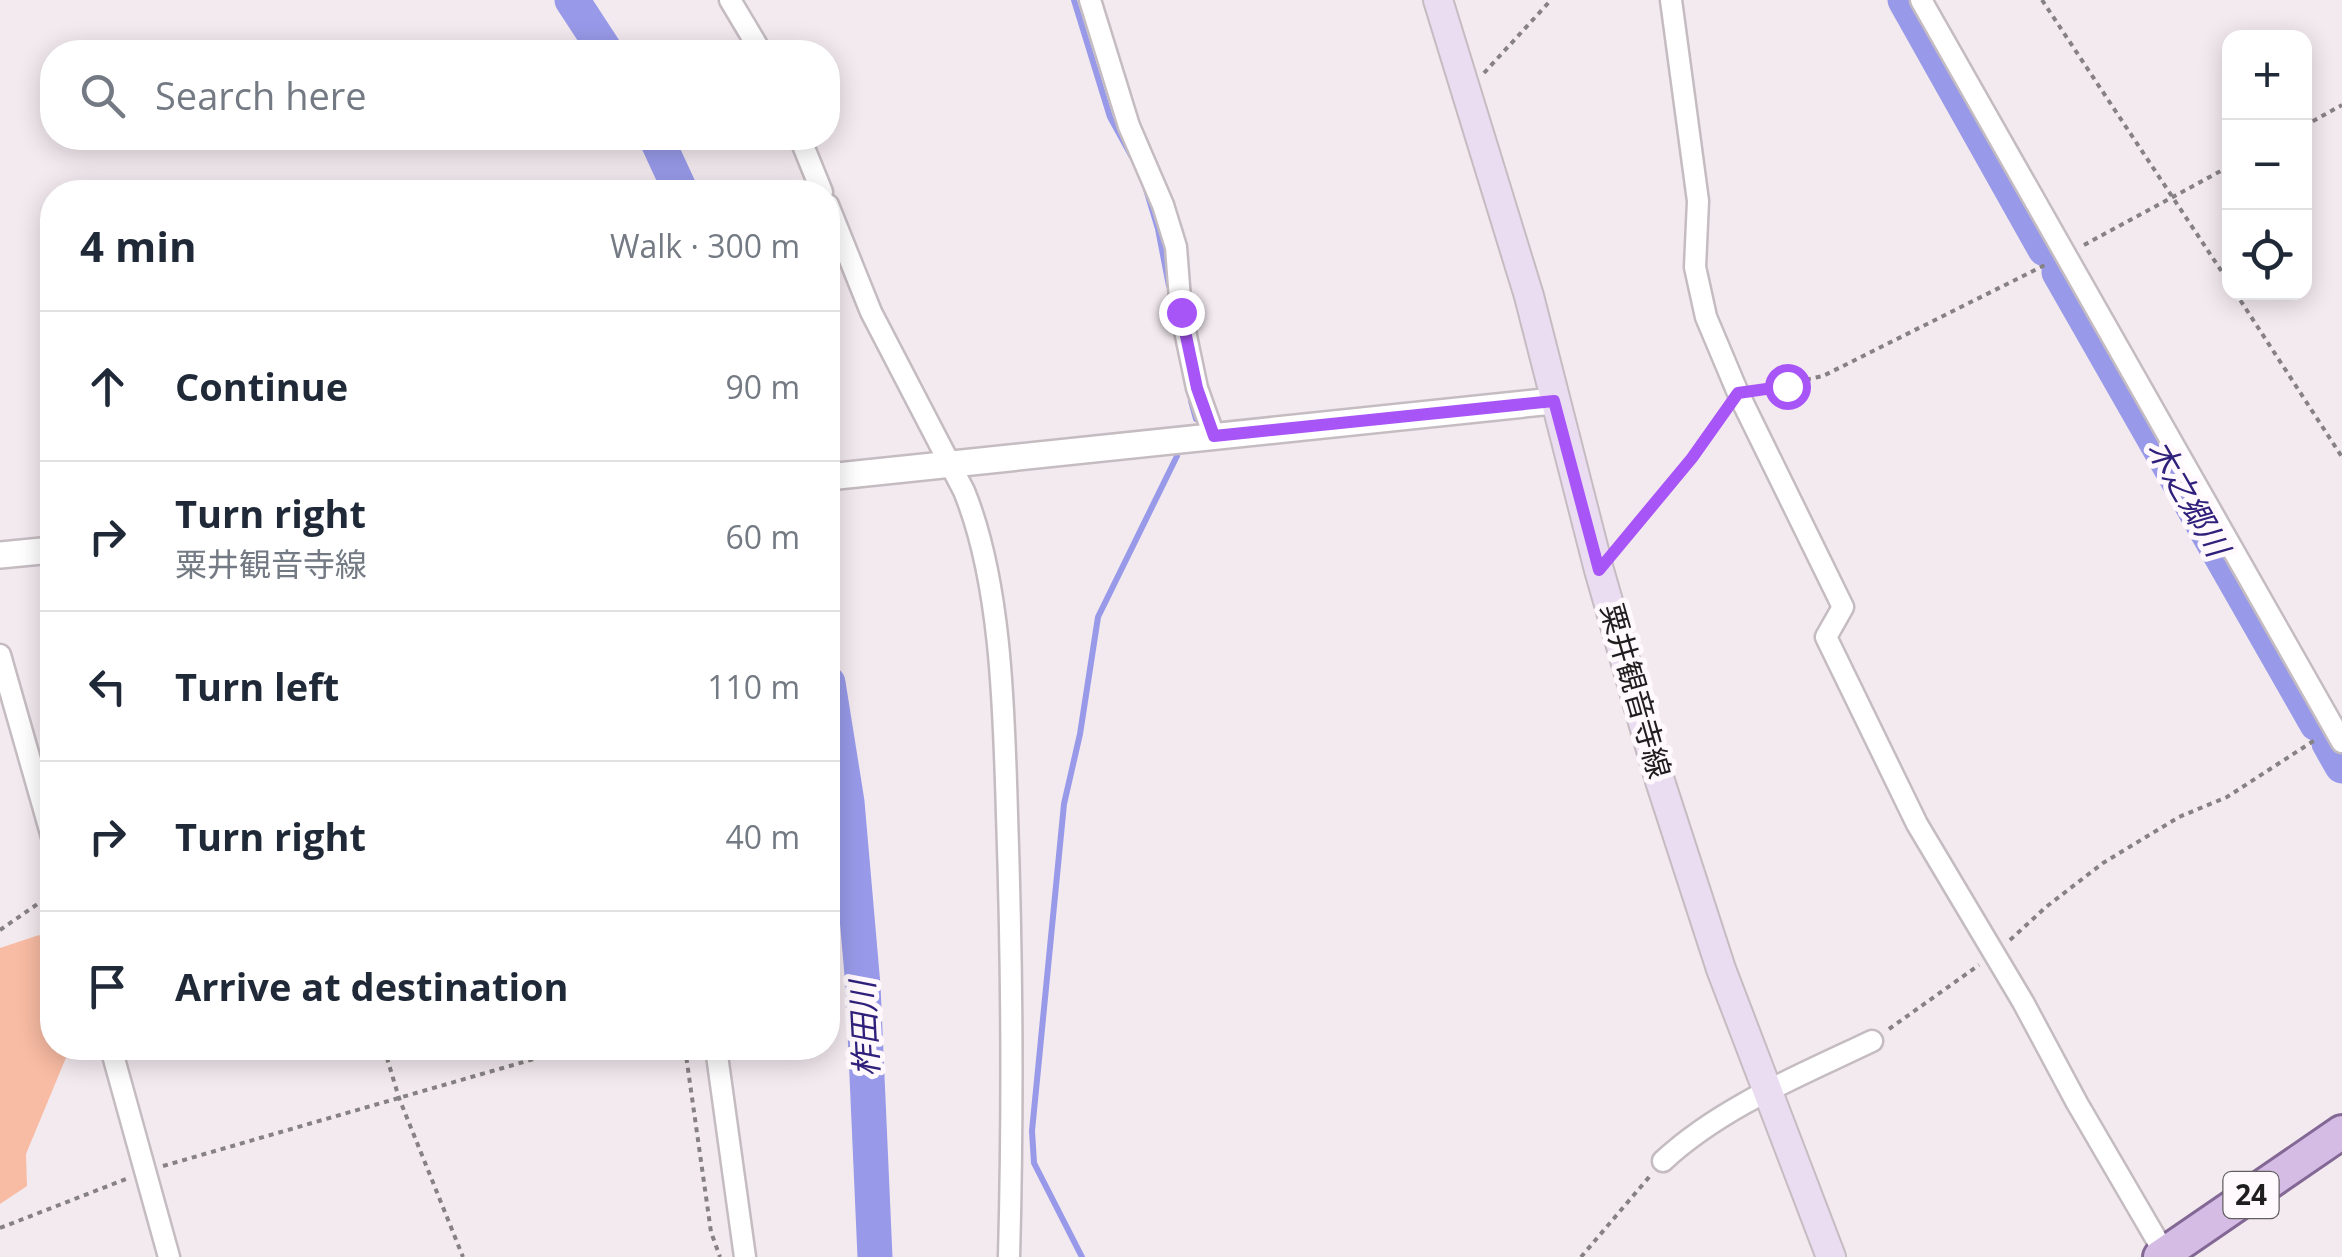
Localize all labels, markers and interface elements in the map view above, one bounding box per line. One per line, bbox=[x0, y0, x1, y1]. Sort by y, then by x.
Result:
map controls bbox=[2222, 30, 2312, 300]
button: + bbox=[2222, 30, 2312, 120]
search box bbox=[40, 40, 840, 150]
icon: search bbox=[75, 68, 130, 123]
text: Search here bbox=[155, 69, 367, 121]
button: − bbox=[2222, 120, 2312, 210]
button: locate bbox=[2222, 210, 2312, 300]
text: 4 min bbox=[80, 217, 197, 274]
text: Walk · 300 m bbox=[610, 224, 800, 267]
route end bbox=[1159, 290, 1205, 336]
icon: ahead bbox=[80, 359, 135, 414]
text: Continue bbox=[175, 360, 348, 412]
route start bbox=[1765, 364, 1811, 410]
text: 90 m bbox=[725, 365, 800, 408]
water label: 木之郷川 bbox=[2139, 431, 2241, 566]
text: Turn right bbox=[175, 487, 366, 539]
icon: right bbox=[80, 509, 135, 564]
text: 60 m bbox=[725, 515, 800, 558]
text: 粟井観音寺線 bbox=[175, 542, 367, 585]
street label: 粟井観音寺線 bbox=[1592, 598, 1681, 783]
icon: left bbox=[80, 659, 135, 714]
text: Turn left bbox=[175, 660, 339, 712]
text: 110 m bbox=[707, 665, 800, 708]
icon: right bbox=[80, 809, 135, 864]
text: Turn right bbox=[175, 810, 366, 862]
text: 40 m bbox=[725, 815, 800, 858]
icon: arrive bbox=[80, 959, 135, 1014]
text: Arrive at destination bbox=[175, 960, 569, 1012]
water label: 柞田川 bbox=[839, 977, 887, 1078]
road number: 24 bbox=[2224, 1172, 2278, 1218]

